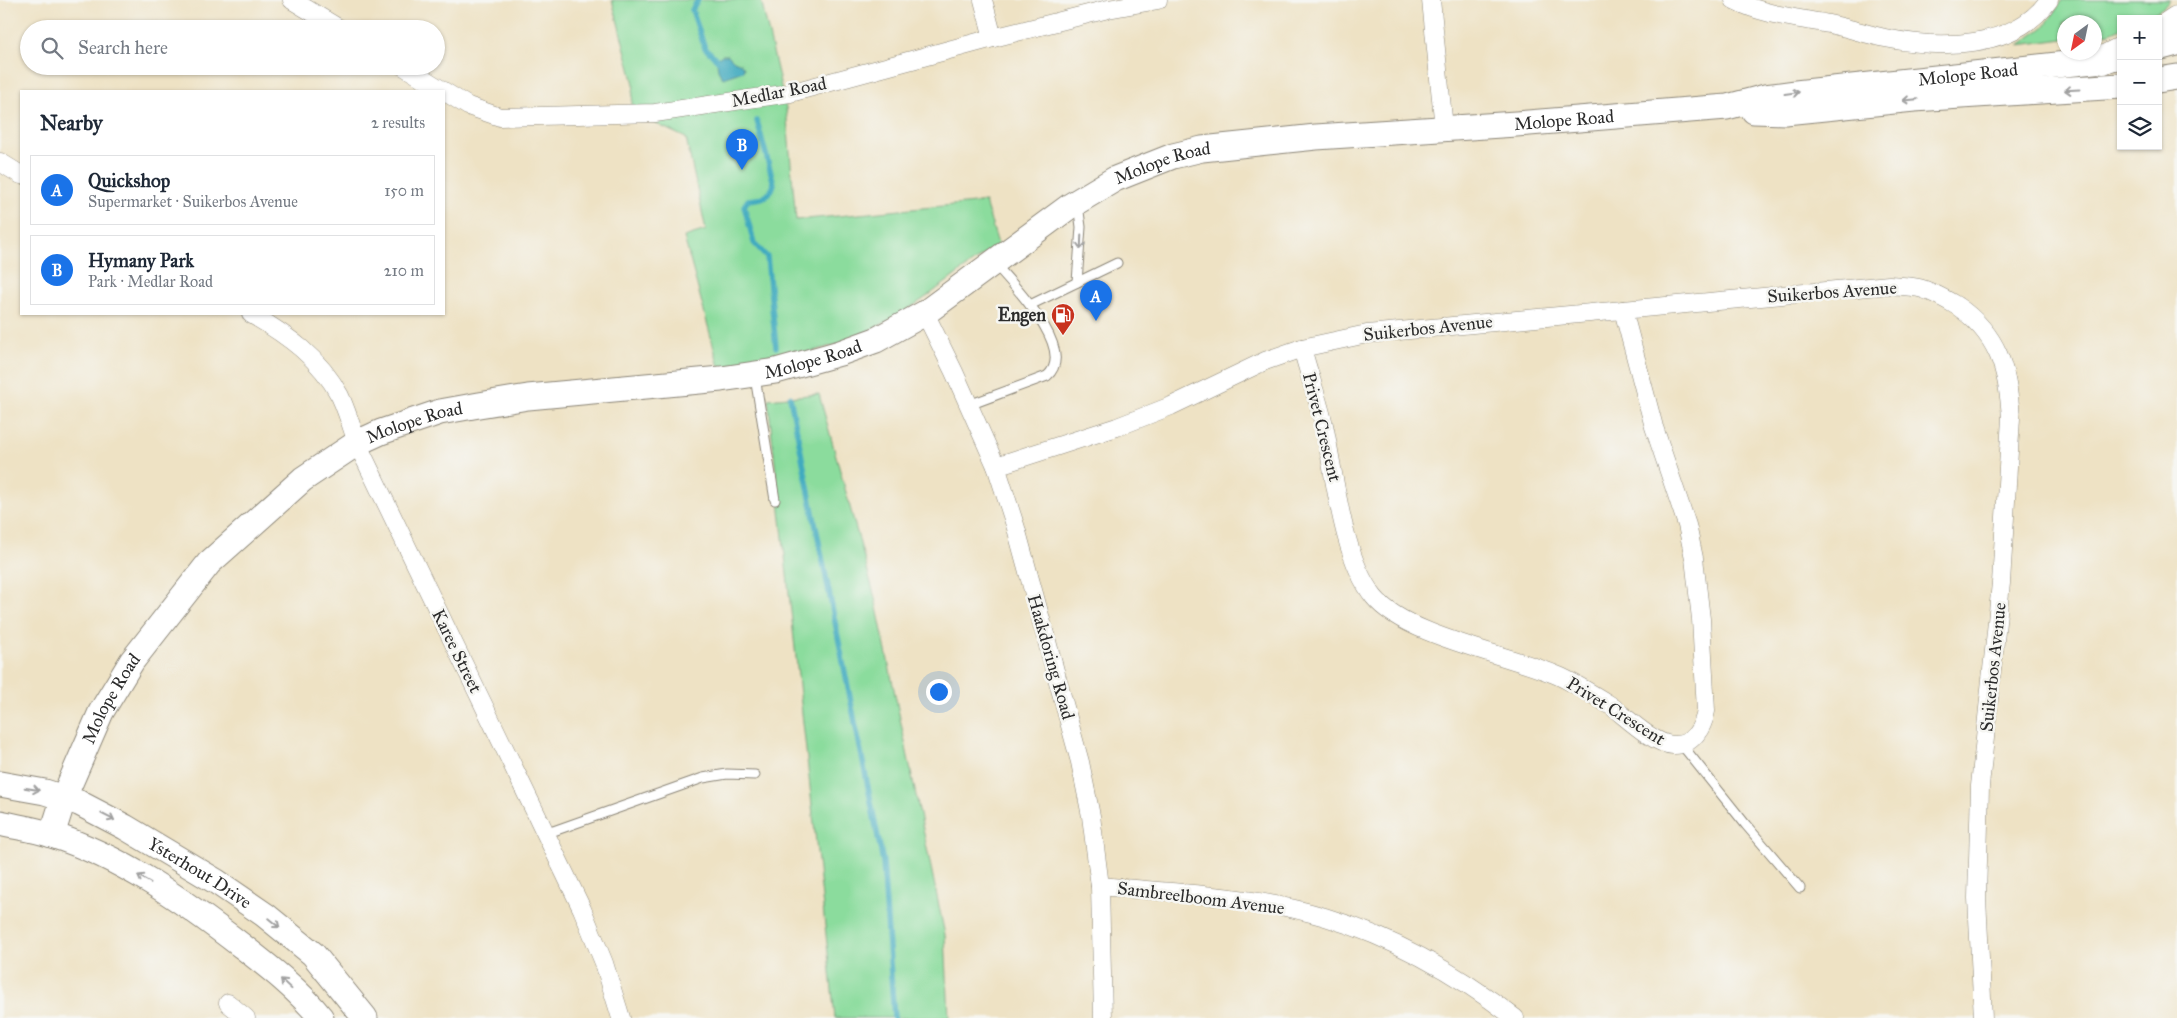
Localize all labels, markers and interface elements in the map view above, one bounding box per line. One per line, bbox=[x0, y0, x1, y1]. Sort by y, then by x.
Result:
north arrow bbox=[2057, 15, 2102, 60]
map controls bbox=[2117, 15, 2162, 150]
button: + bbox=[2117, 15, 2162, 60]
search box bbox=[20, 20, 445, 75]
icon: search bbox=[38, 34, 66, 62]
text: Search here bbox=[78, 36, 168, 59]
street label: Molope Road bbox=[1917, 58, 2019, 91]
button: − bbox=[2117, 60, 2162, 105]
street label: Medlar Road bbox=[730, 72, 828, 112]
one-way arrow bbox=[2064, 85, 2080, 95]
one-way arrow bbox=[1784, 88, 1800, 98]
one-way arrow bbox=[1902, 95, 1918, 104]
street label: Molope Road bbox=[1513, 105, 1615, 135]
button: layers bbox=[2117, 105, 2162, 150]
text: Nearby bbox=[40, 110, 103, 136]
text: 2 results bbox=[371, 113, 425, 132]
pin: B bbox=[726, 129, 758, 170]
street label: Molope Road bbox=[1111, 137, 1211, 189]
text: Quickshop bbox=[88, 169, 170, 192]
text: A bbox=[52, 181, 62, 200]
text: 150 m bbox=[384, 181, 424, 200]
text: Supermarket · Suikerbos Avenue bbox=[88, 192, 298, 211]
one-way arrow bbox=[1076, 233, 1086, 249]
text: Hymany Park bbox=[88, 249, 194, 272]
text: B bbox=[52, 261, 62, 280]
text: 210 m bbox=[384, 261, 424, 280]
text: Park · Medlar Road bbox=[88, 272, 213, 291]
street label: Suikerbos Avenue bbox=[1767, 277, 1897, 307]
pin: A bbox=[1080, 280, 1112, 321]
fuel station icon: Engen bbox=[1050, 302, 1076, 336]
place label: Engen bbox=[998, 304, 1046, 327]
street label: Suikerbos Avenue bbox=[1362, 310, 1494, 346]
street label: Molope Road bbox=[763, 335, 865, 384]
street label: Privet Crescent bbox=[1298, 370, 1346, 485]
street label: Molope Road bbox=[362, 397, 464, 448]
street label: Haakdoring Road bbox=[1022, 592, 1079, 722]
street label: Suikerbos Avenue bbox=[1975, 601, 2011, 733]
street label: Karee Street bbox=[427, 605, 487, 697]
street label: Molope Road bbox=[77, 649, 145, 747]
street label: Privet Crescent bbox=[1563, 672, 1670, 750]
your location bbox=[926, 679, 952, 705]
one-way arrow bbox=[24, 785, 40, 795]
one-way arrow bbox=[100, 813, 115, 822]
street label: Ysterhout Drive bbox=[144, 832, 256, 913]
one-way arrow bbox=[138, 873, 152, 883]
street label: Sambreelboom Avenue bbox=[1116, 877, 1286, 919]
one-way arrow bbox=[268, 918, 281, 929]
one-way arrow bbox=[280, 978, 293, 990]

